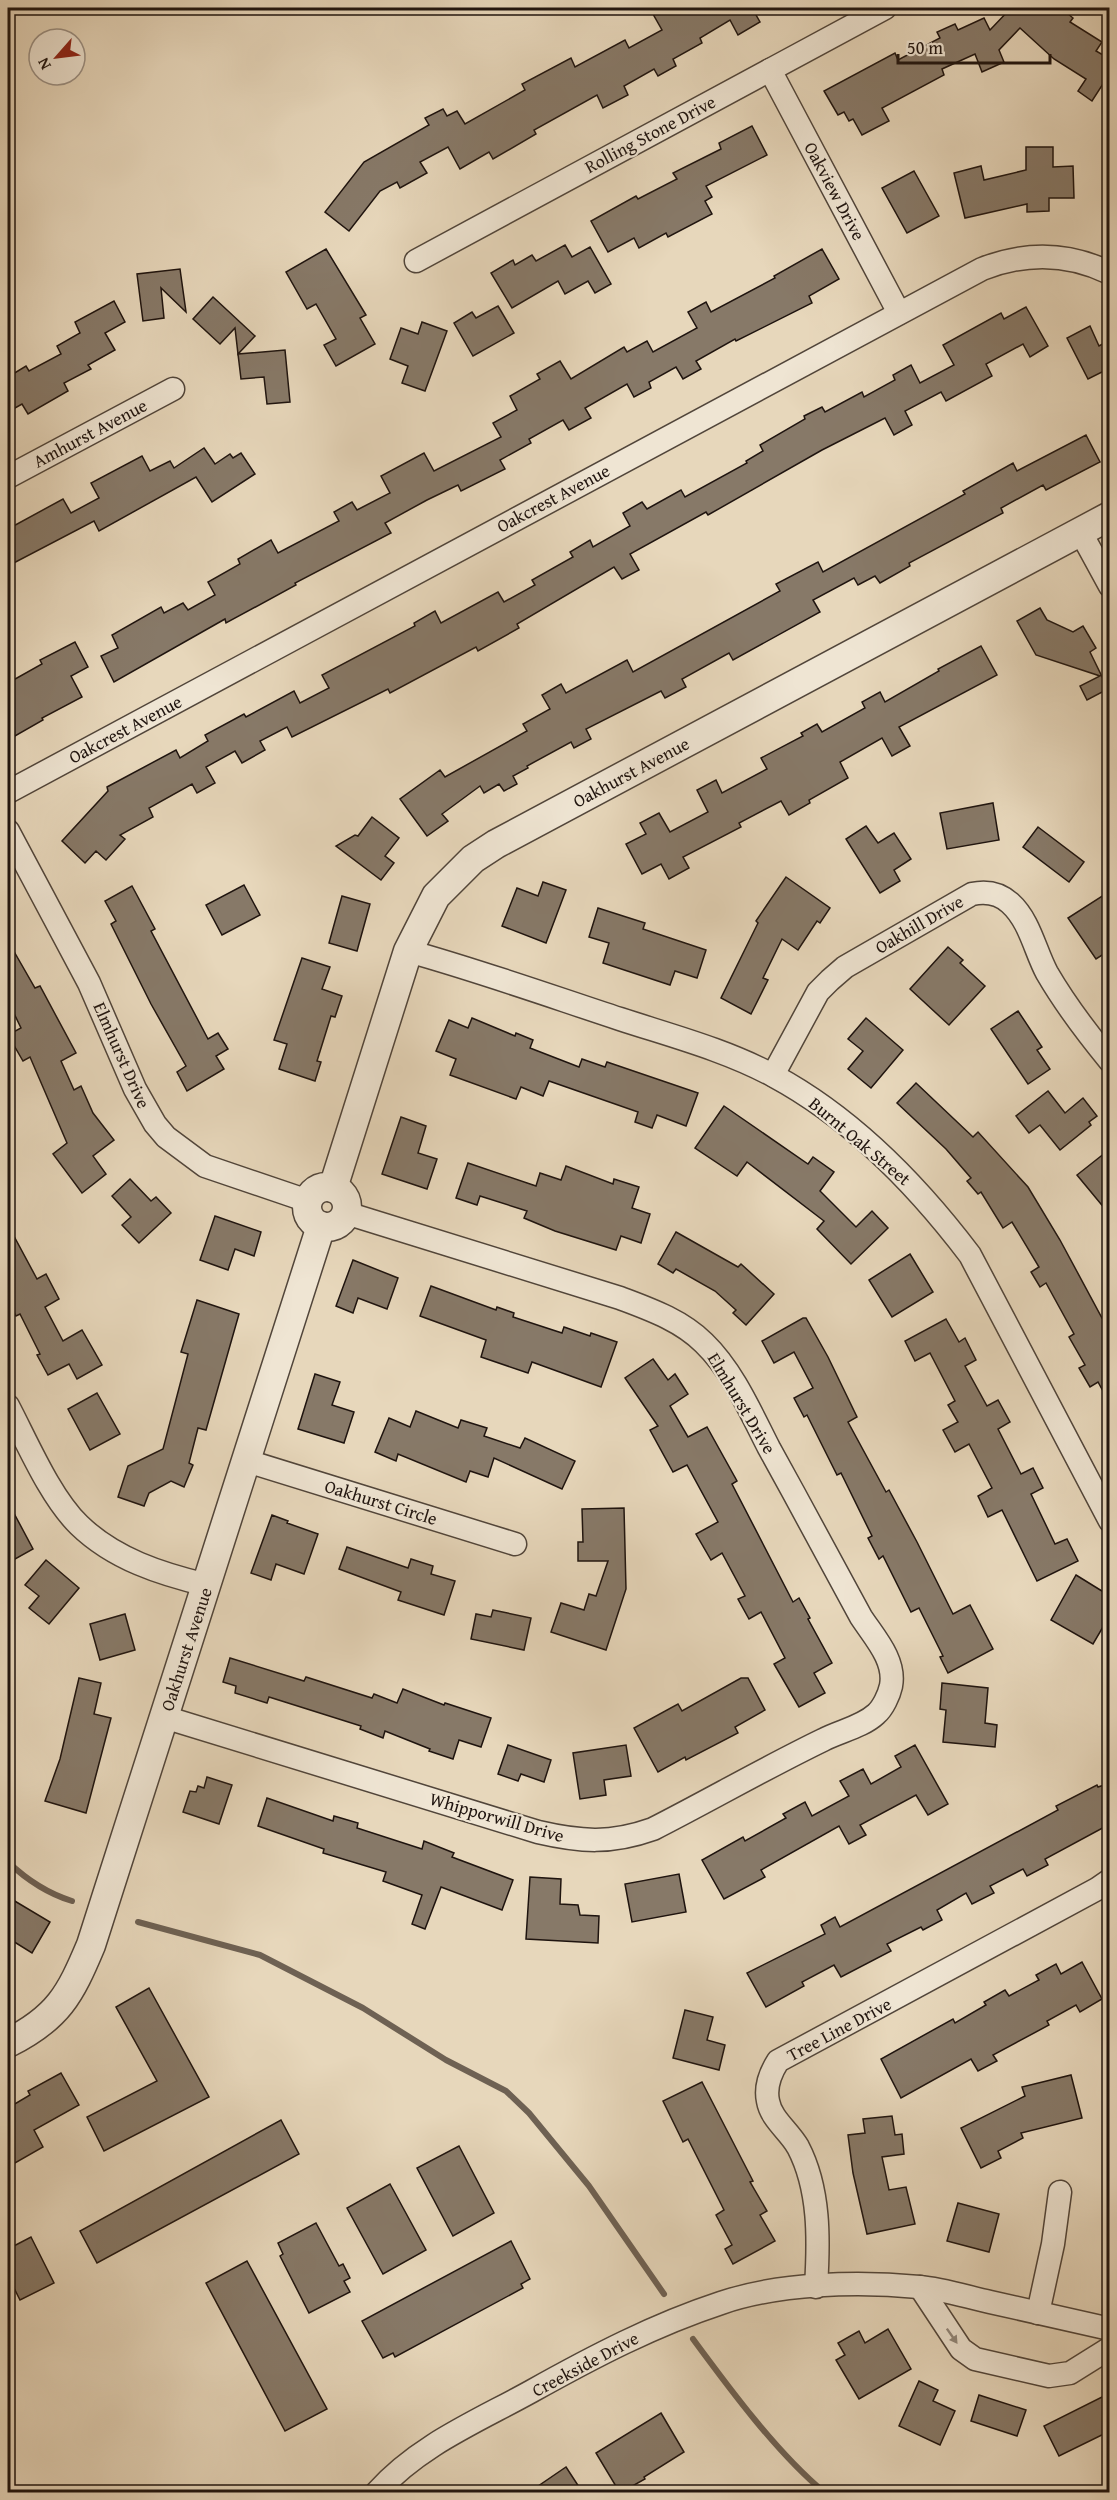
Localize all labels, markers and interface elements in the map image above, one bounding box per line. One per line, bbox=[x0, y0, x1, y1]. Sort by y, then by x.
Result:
north arrow bbox=[27, 27, 87, 87]
scale bar bbox=[898, 27, 1050, 65]
text: 50 m bbox=[907, 34, 943, 61]
text: N bbox=[31, 53, 57, 74]
street label: Rolling Stone Drive bbox=[580, 88, 720, 180]
street label: Oakview Drive bbox=[798, 137, 872, 245]
street label: Amhurst Avenue bbox=[28, 392, 152, 474]
street label: Oakcrest Avenue bbox=[492, 457, 614, 539]
street label: Oakcrest Avenue bbox=[64, 688, 186, 770]
street label: Oakhurst Avenue bbox=[568, 730, 694, 814]
street label: Oakhill Drive bbox=[870, 888, 968, 960]
street label: Elmhurst Drive bbox=[86, 997, 158, 1113]
street label: Burnt Oak Street bbox=[803, 1090, 917, 1192]
street label: Elmhurst Drive bbox=[701, 1347, 783, 1459]
street label: Oakhurst Circle bbox=[321, 1472, 441, 1532]
street label: Oakhurst Avenue bbox=[153, 1584, 219, 1714]
street label: Whipporwill Drive bbox=[427, 1785, 567, 1849]
street label: Tree Line Drive bbox=[782, 1990, 896, 2068]
street label: Creekside Drive bbox=[527, 2324, 643, 2404]
one-way arrow bbox=[946, 2327, 958, 2343]

